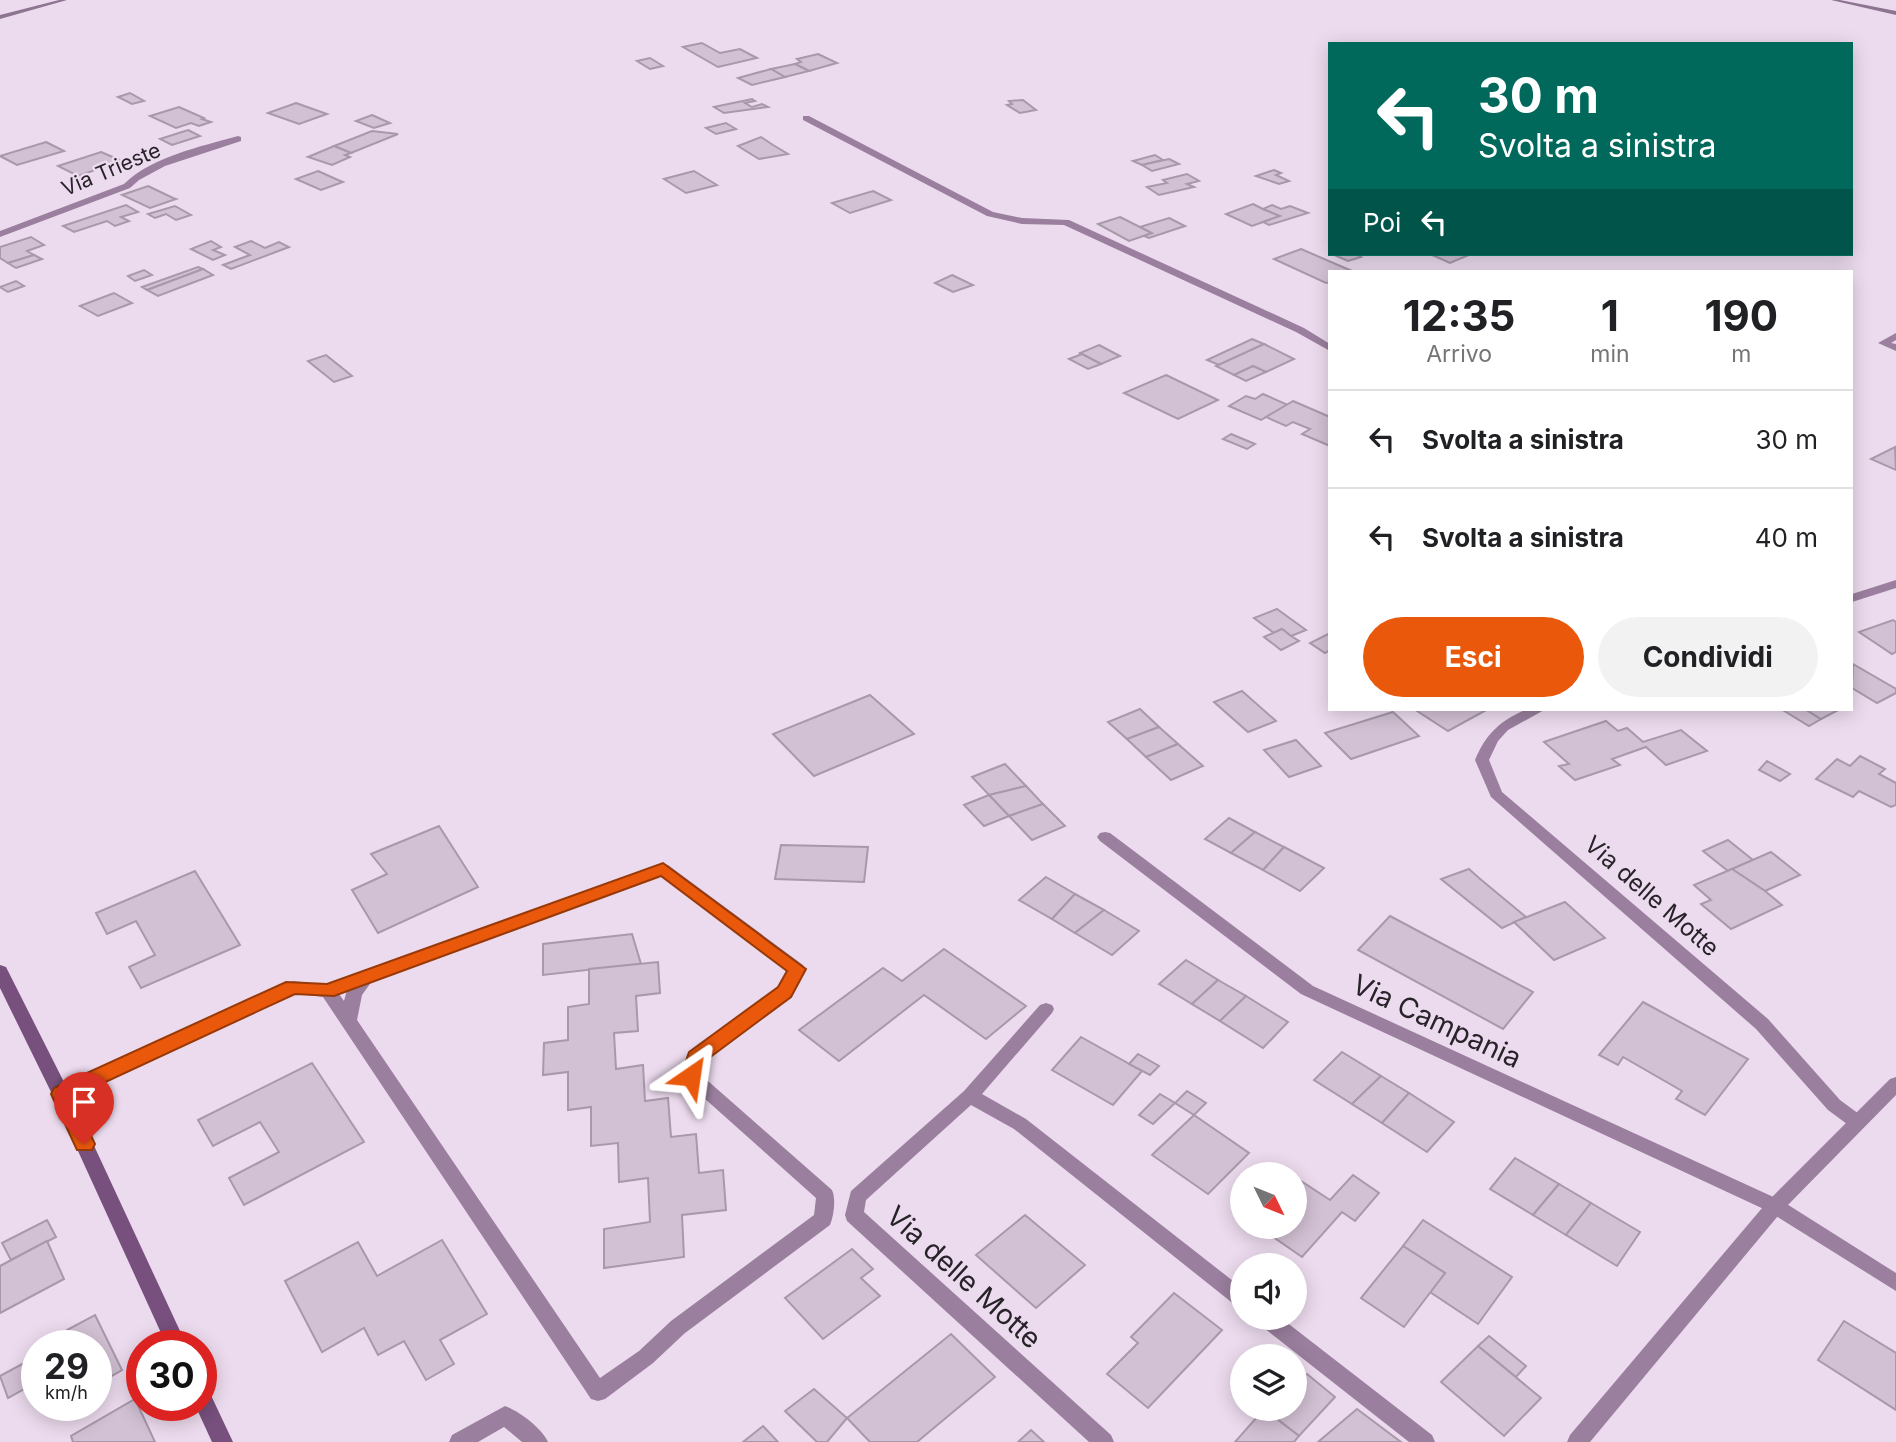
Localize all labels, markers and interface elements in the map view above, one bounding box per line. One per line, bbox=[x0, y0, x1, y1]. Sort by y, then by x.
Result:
text: 30 m bbox=[1478, 66, 1599, 125]
icon: left bbox=[1363, 70, 1454, 161]
text: Svolta a sinistra bbox=[1478, 126, 1717, 165]
street label: Via Trieste bbox=[58, 137, 164, 201]
icon: left bbox=[1415, 203, 1453, 241]
text: Poi bbox=[1363, 207, 1401, 238]
text: 12:35 bbox=[1403, 290, 1515, 341]
text: 1 bbox=[1601, 290, 1619, 341]
text: 190 bbox=[1704, 290, 1778, 341]
text: Arrivo bbox=[1426, 340, 1492, 368]
text: min bbox=[1590, 340, 1630, 368]
text: m bbox=[1731, 340, 1751, 368]
icon: left bbox=[1363, 420, 1401, 458]
text: Svolta a sinistra bbox=[1422, 424, 1624, 455]
text: 30 m bbox=[1755, 424, 1818, 455]
icon: left bbox=[1363, 518, 1401, 556]
text: Svolta a sinistra bbox=[1422, 522, 1624, 553]
text: 40 m bbox=[1755, 522, 1818, 553]
button: Esci bbox=[1363, 617, 1584, 697]
button: Condividi bbox=[1598, 617, 1818, 697]
street label: Via delle Motte bbox=[1579, 830, 1725, 962]
street label: Via Campania bbox=[1347, 967, 1527, 1075]
position arrow bbox=[654, 1039, 728, 1113]
pin bbox=[54, 1072, 114, 1144]
icon: arrive bbox=[65, 1083, 103, 1121]
north arrow bbox=[1230, 1162, 1307, 1239]
map controls bbox=[1230, 1162, 1307, 1421]
street label: Via delle Motte bbox=[880, 1199, 1048, 1355]
button: sound bbox=[1230, 1253, 1307, 1330]
speed limit sign: 30 bbox=[126, 1330, 217, 1421]
button: layers bbox=[1230, 1344, 1307, 1421]
text: 29 bbox=[44, 1345, 89, 1387]
text: km/h bbox=[45, 1382, 88, 1403]

